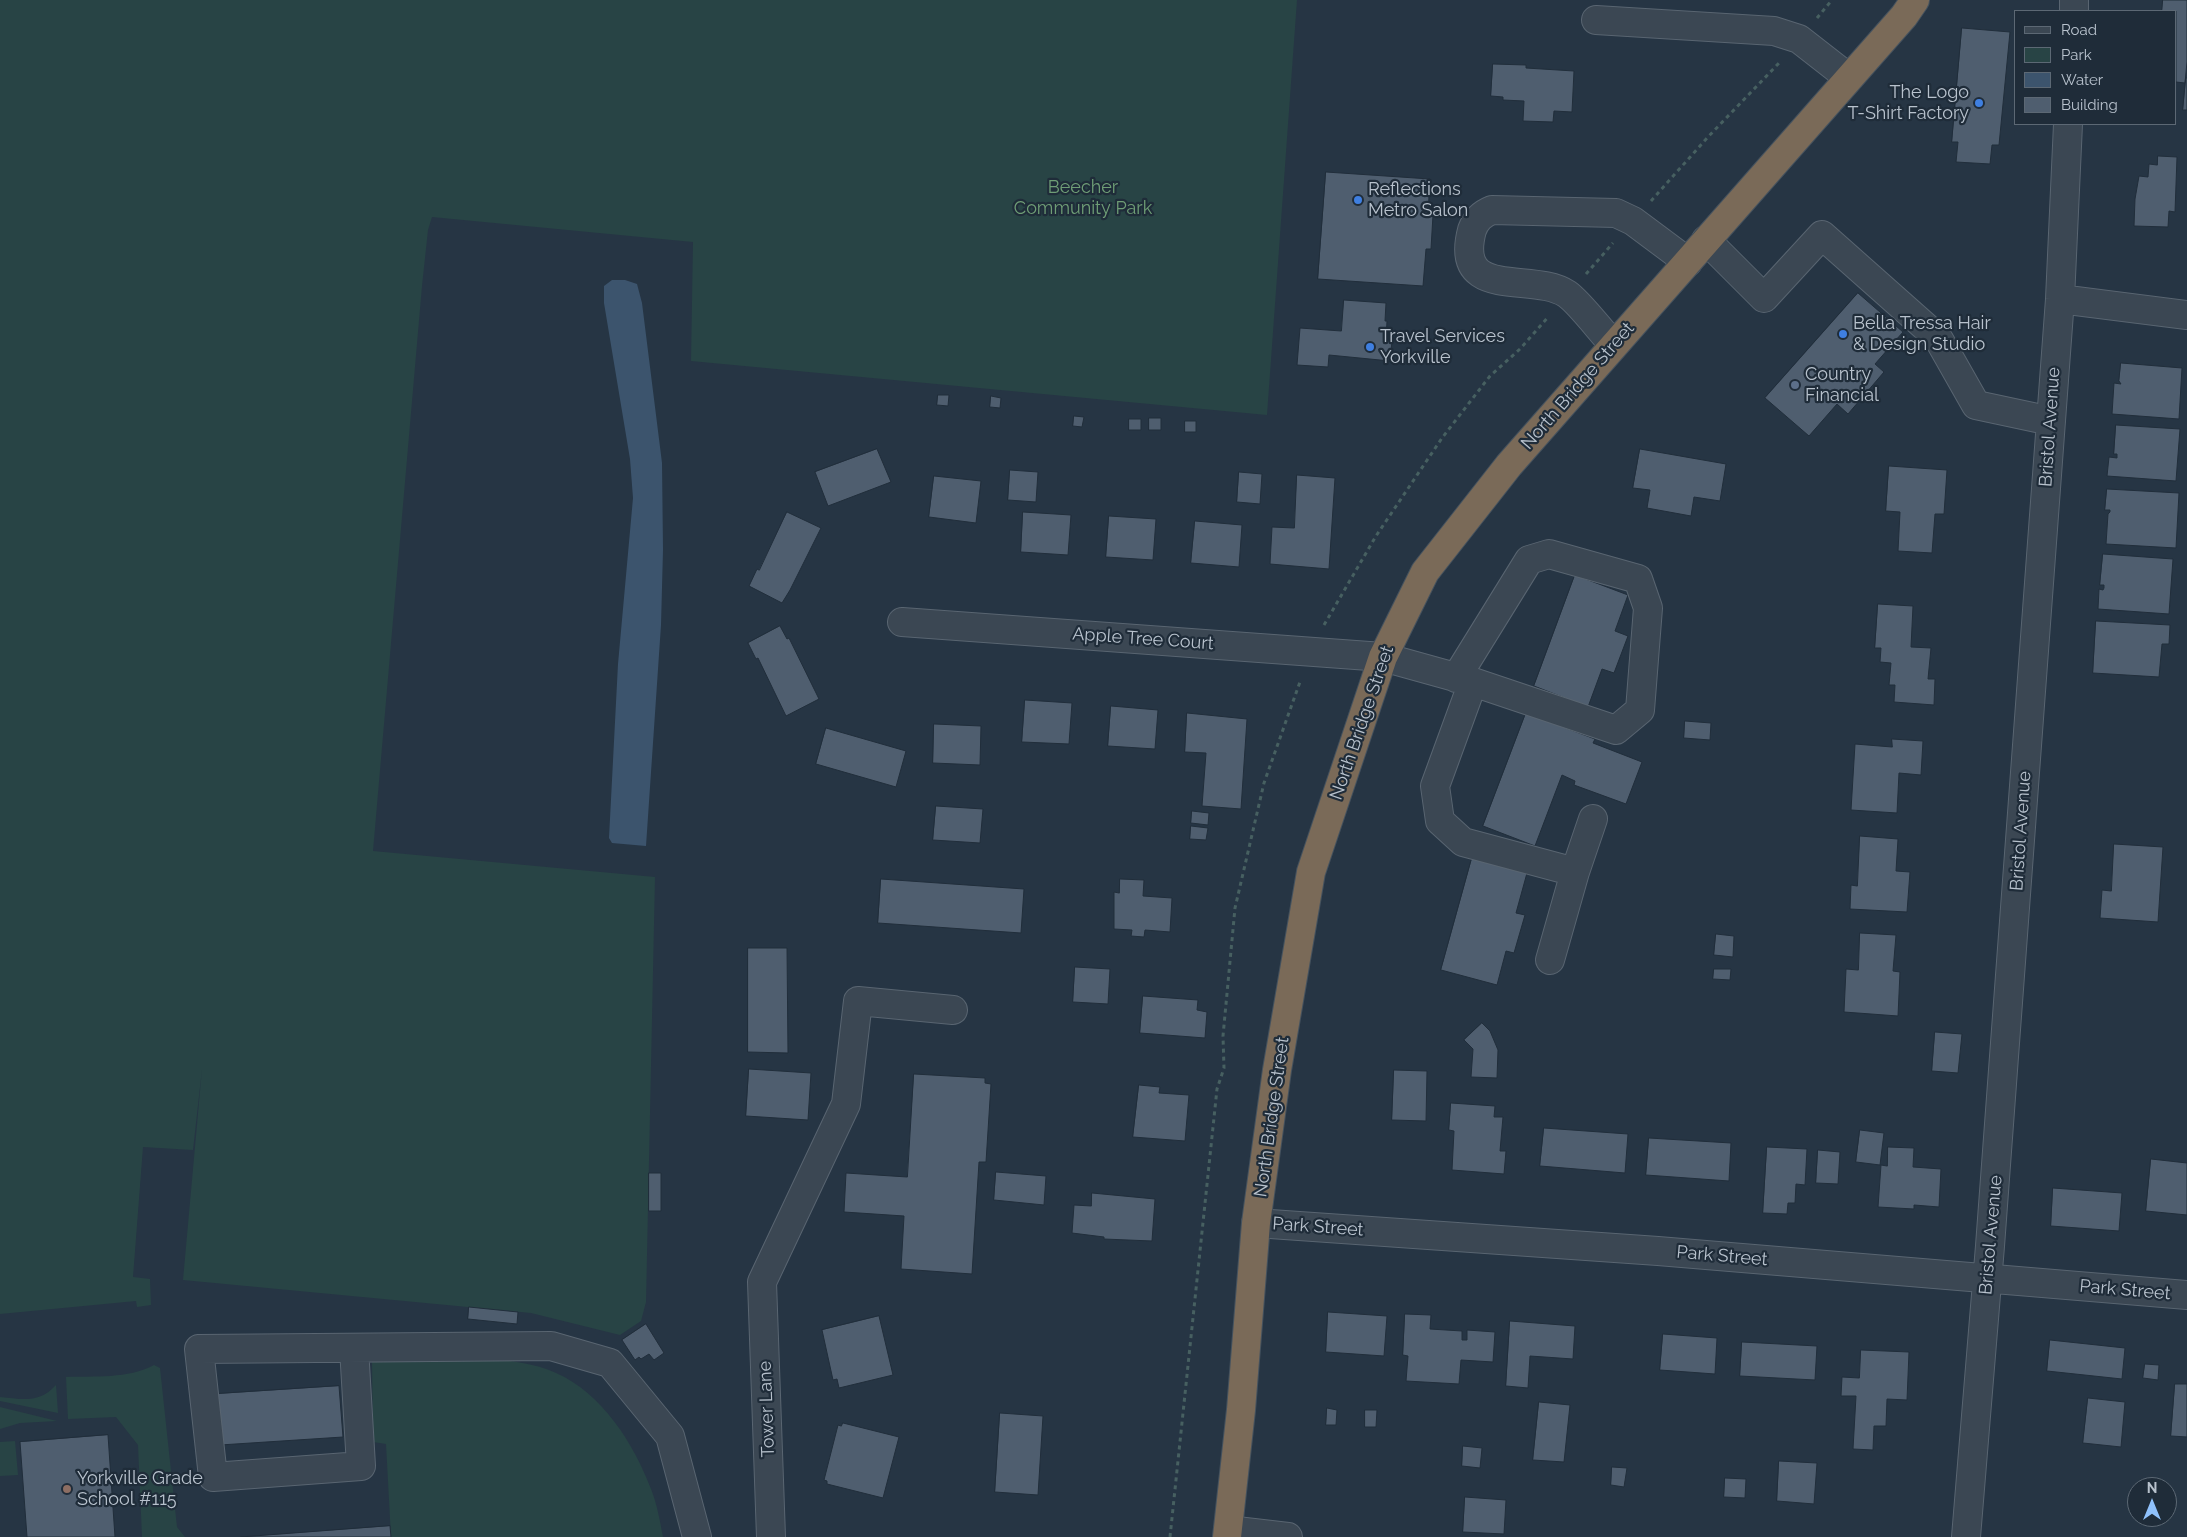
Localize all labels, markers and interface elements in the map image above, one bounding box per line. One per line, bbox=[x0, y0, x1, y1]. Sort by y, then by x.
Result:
legend bbox=[2014, 10, 2177, 125]
text: Road bbox=[2061, 21, 2097, 39]
text: Park bbox=[2061, 46, 2092, 64]
text: Water bbox=[2061, 71, 2103, 89]
place label: The Logo T-Shirt Factory bbox=[1848, 82, 1969, 125]
text: Building bbox=[2061, 96, 2118, 114]
marker: The Logo T-Shirt Factory bbox=[1973, 97, 1985, 109]
park label: Beecher Community Park bbox=[1014, 177, 1152, 220]
place label: Reflections Metro Salon bbox=[1368, 179, 1468, 222]
marker: Reflections Metro Salon bbox=[1352, 194, 1364, 206]
place label: Bella Tressa Hair & Design Studio bbox=[1853, 313, 1991, 356]
street label: North Bridge Street bbox=[1517, 318, 1639, 454]
place label: Travel Services Yorkville bbox=[1380, 326, 1505, 368]
marker: Bella Tressa Hair & Design Studio bbox=[1837, 328, 1849, 340]
marker: Travel Services Yorkville bbox=[1364, 341, 1376, 353]
place label: Country Financial bbox=[1805, 364, 1879, 406]
street label: Bristol Avenue bbox=[2035, 366, 2065, 488]
marker: Country Financial bbox=[1789, 379, 1801, 391]
street label: Apple Tree Court bbox=[1072, 623, 1214, 655]
street label: North Bridge Street bbox=[1325, 643, 1399, 803]
street label: Bristol Avenue bbox=[2006, 770, 2036, 892]
street label: North Bridge Street bbox=[1250, 1036, 1294, 1198]
street label: Bristol Avenue bbox=[1975, 1174, 2007, 1296]
street label: Park Street bbox=[1272, 1213, 1364, 1241]
street label: Park Street bbox=[1676, 1241, 1768, 1271]
street label: Park Street bbox=[2079, 1275, 2171, 1305]
street label: Tower Lane bbox=[755, 1360, 779, 1458]
place label: Yorkville Grade School #115 bbox=[77, 1468, 203, 1510]
north arrow bbox=[2127, 1477, 2177, 1527]
text: N bbox=[2147, 1480, 2157, 1496]
marker: Yorkville Grade School #115 bbox=[61, 1483, 73, 1495]

